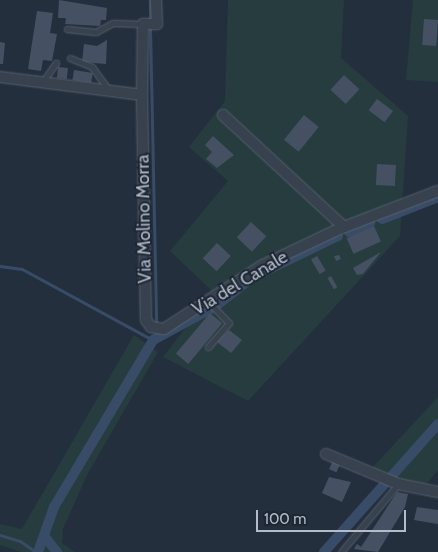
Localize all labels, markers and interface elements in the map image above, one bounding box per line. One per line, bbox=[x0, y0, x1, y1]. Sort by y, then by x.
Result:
street label: Via Molino Morra bbox=[132, 154, 156, 284]
street label: Via del Canale bbox=[188, 246, 292, 320]
scale bar bbox=[258, 500, 408, 532]
text: 100 m bbox=[264, 510, 306, 528]

